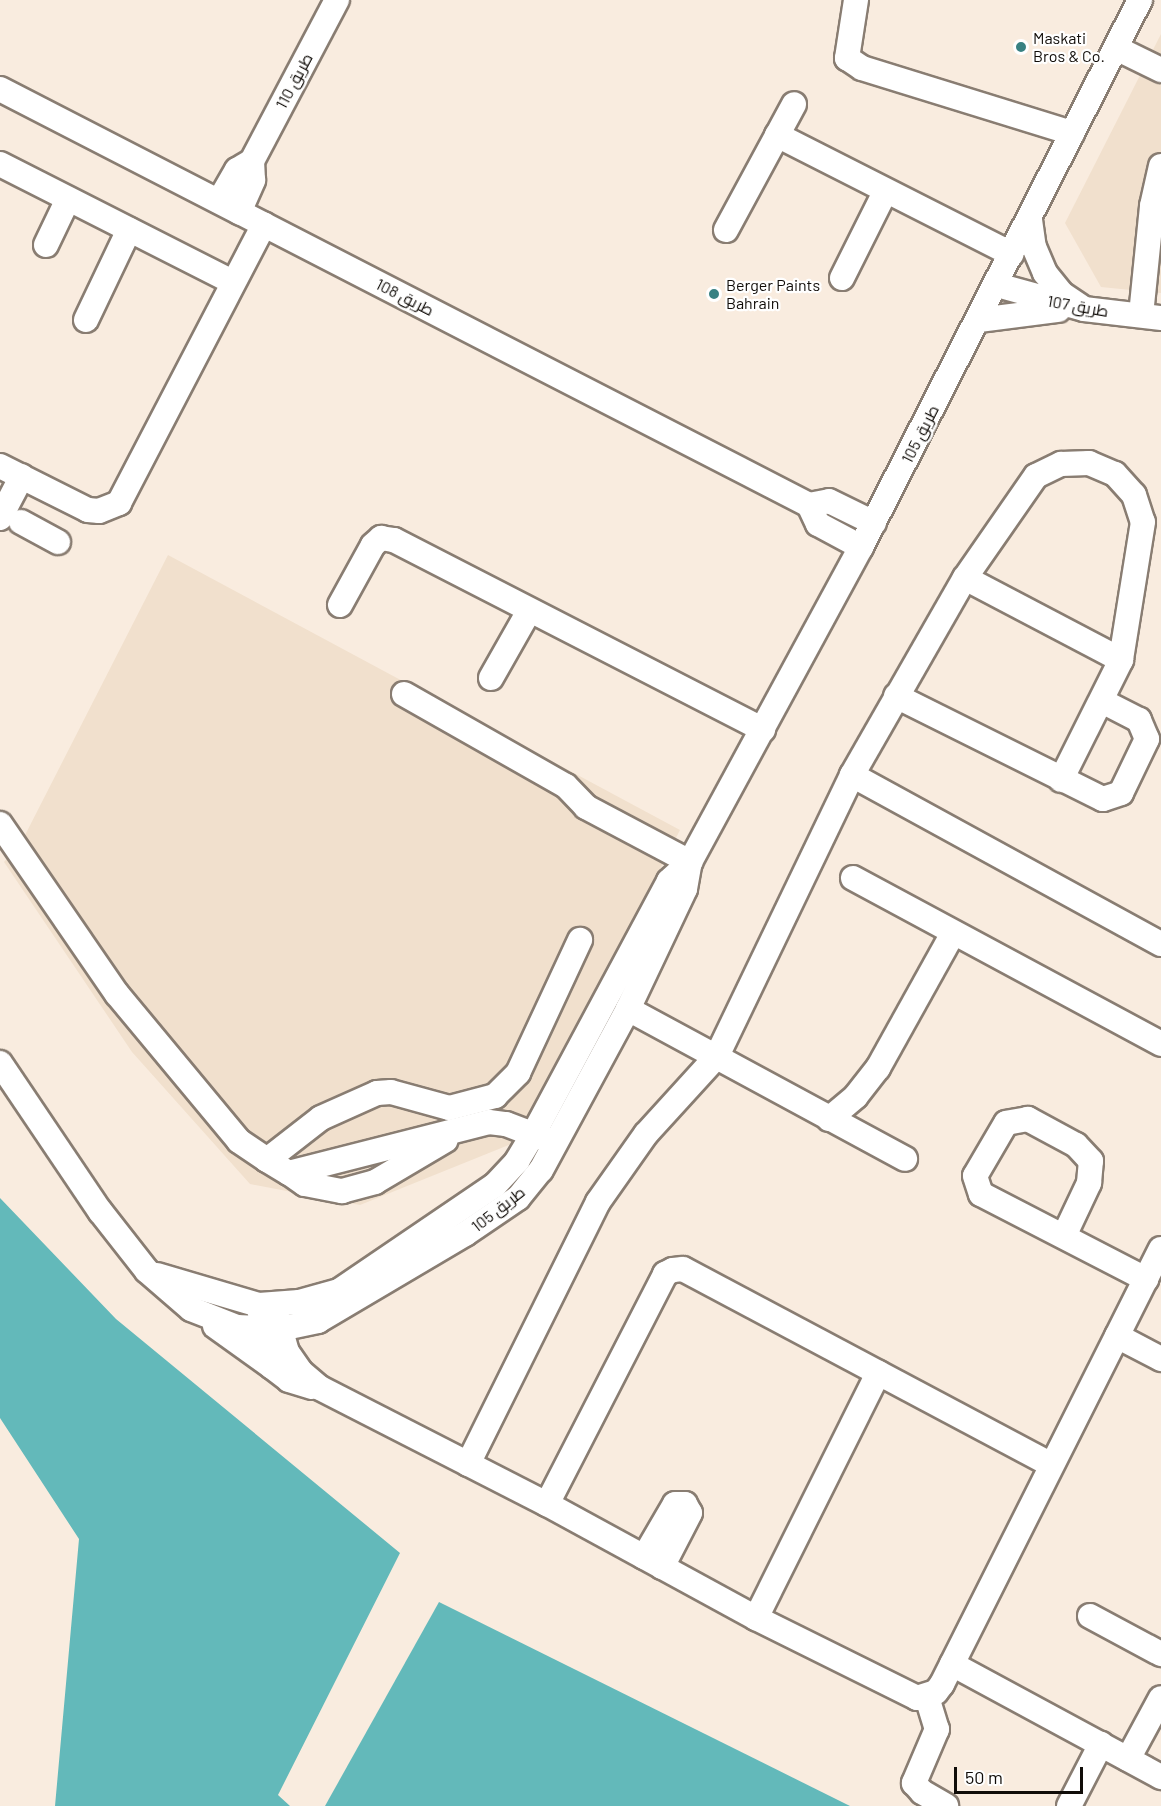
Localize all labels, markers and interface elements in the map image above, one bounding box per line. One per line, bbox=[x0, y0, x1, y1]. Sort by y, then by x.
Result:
place label: Maskati Bros & Co. bbox=[1033, 28, 1105, 66]
marker: Maskati Bros & Co. bbox=[1014, 40, 1028, 54]
street label: طريق 110 bbox=[271, 50, 317, 112]
street label: طريق 108 bbox=[373, 274, 437, 320]
place label: Berger Paints Bahrain bbox=[726, 275, 820, 313]
marker: Berger Paints Bahrain bbox=[707, 287, 721, 301]
street label: طريق 107 bbox=[1046, 291, 1110, 321]
street label: طريق 105 bbox=[897, 402, 943, 466]
street label: طريق 105 bbox=[467, 1182, 529, 1236]
scale bar bbox=[957, 1755, 1086, 1793]
text: 50 m bbox=[965, 1766, 1003, 1788]

